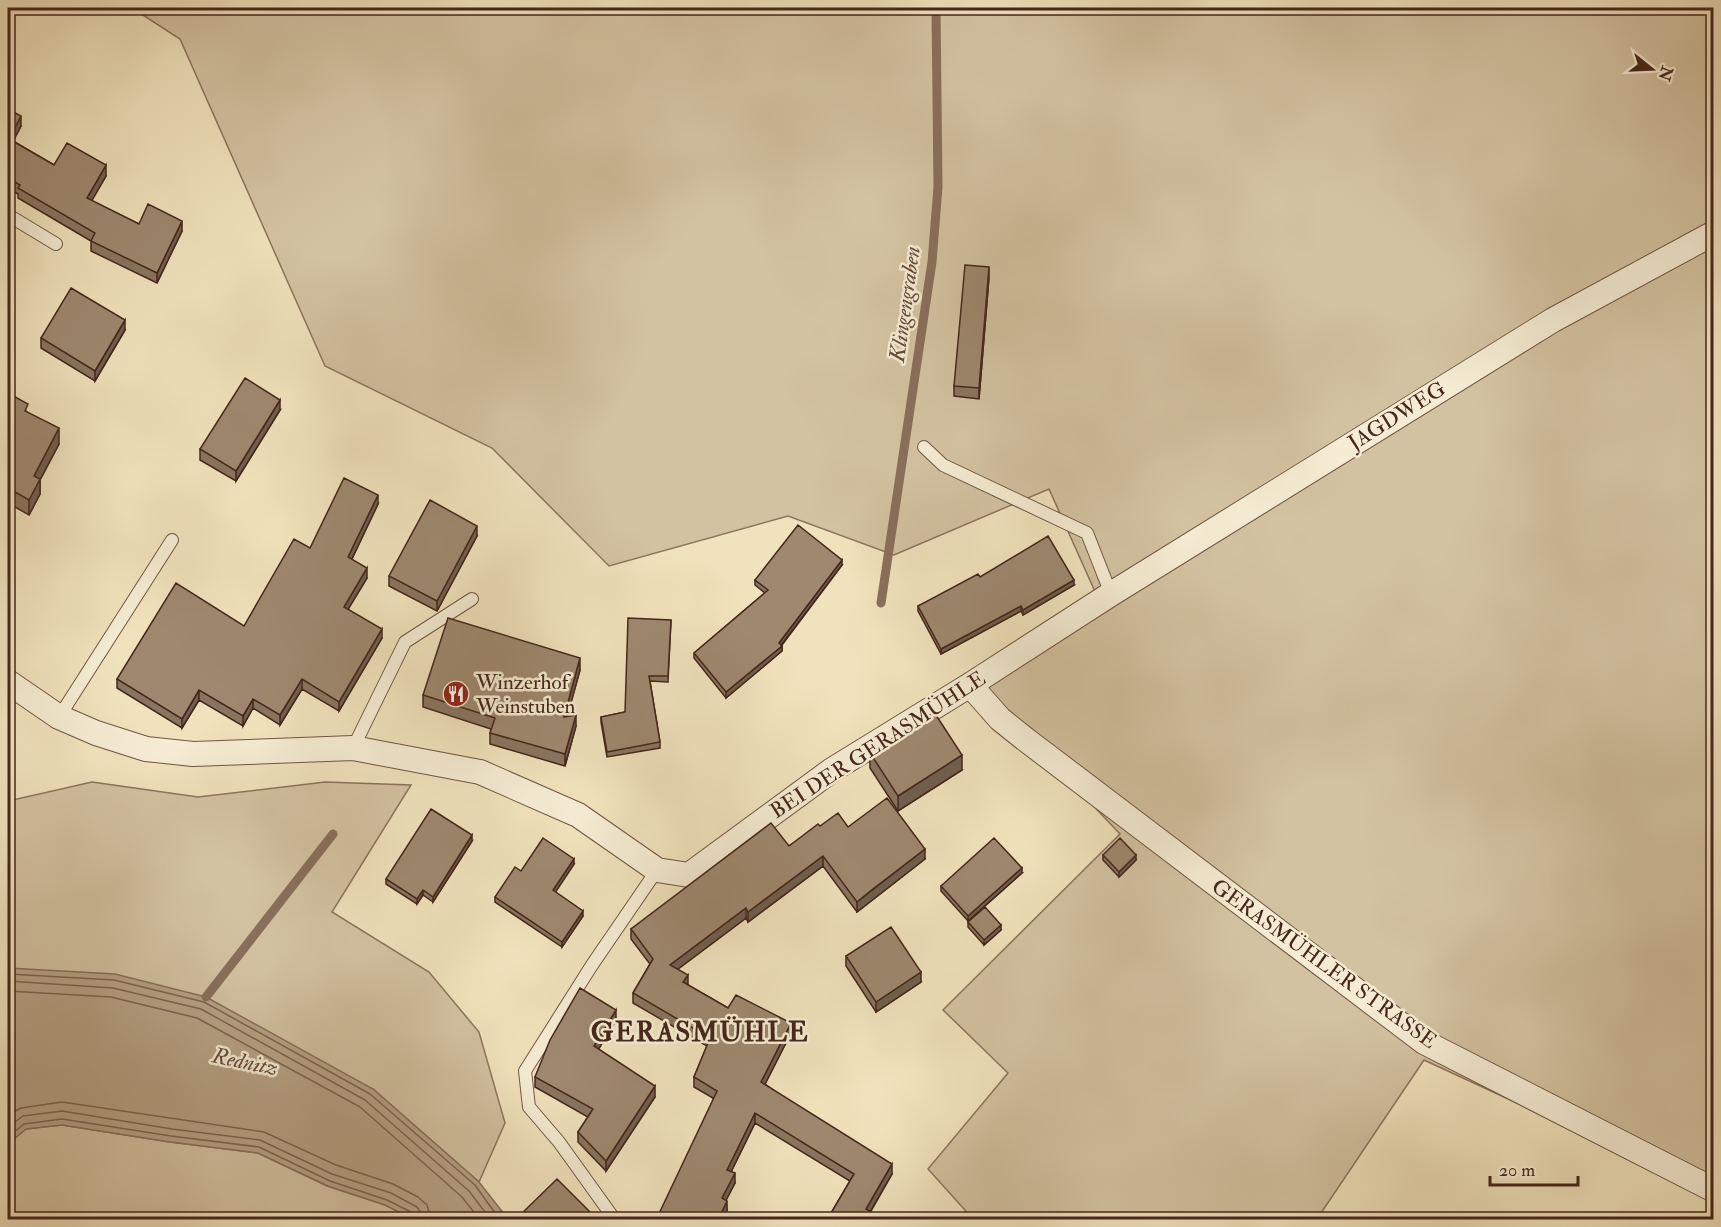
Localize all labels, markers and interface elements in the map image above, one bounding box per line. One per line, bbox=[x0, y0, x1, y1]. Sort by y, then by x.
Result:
north arrow bbox=[1622, 39, 1682, 99]
text: N bbox=[1653, 62, 1677, 84]
water label: Klingengraben bbox=[883, 244, 927, 365]
street label: JAGDWEG bbox=[1342, 375, 1451, 457]
street label: BEI DER GERASMÜHLE bbox=[765, 665, 991, 825]
place label: Winzerhof Weinstuben bbox=[475, 669, 576, 720]
restaurant icon: Winzerhof Weinstuben bbox=[441, 679, 471, 709]
street label: GERASMÜHLER STRASSE bbox=[1206, 873, 1442, 1055]
district label: GERASMÜHLE bbox=[591, 1016, 809, 1049]
water label: Rednitz bbox=[209, 1041, 280, 1083]
scale bar bbox=[1490, 1149, 1578, 1187]
text: 20 m bbox=[1499, 1159, 1535, 1182]

